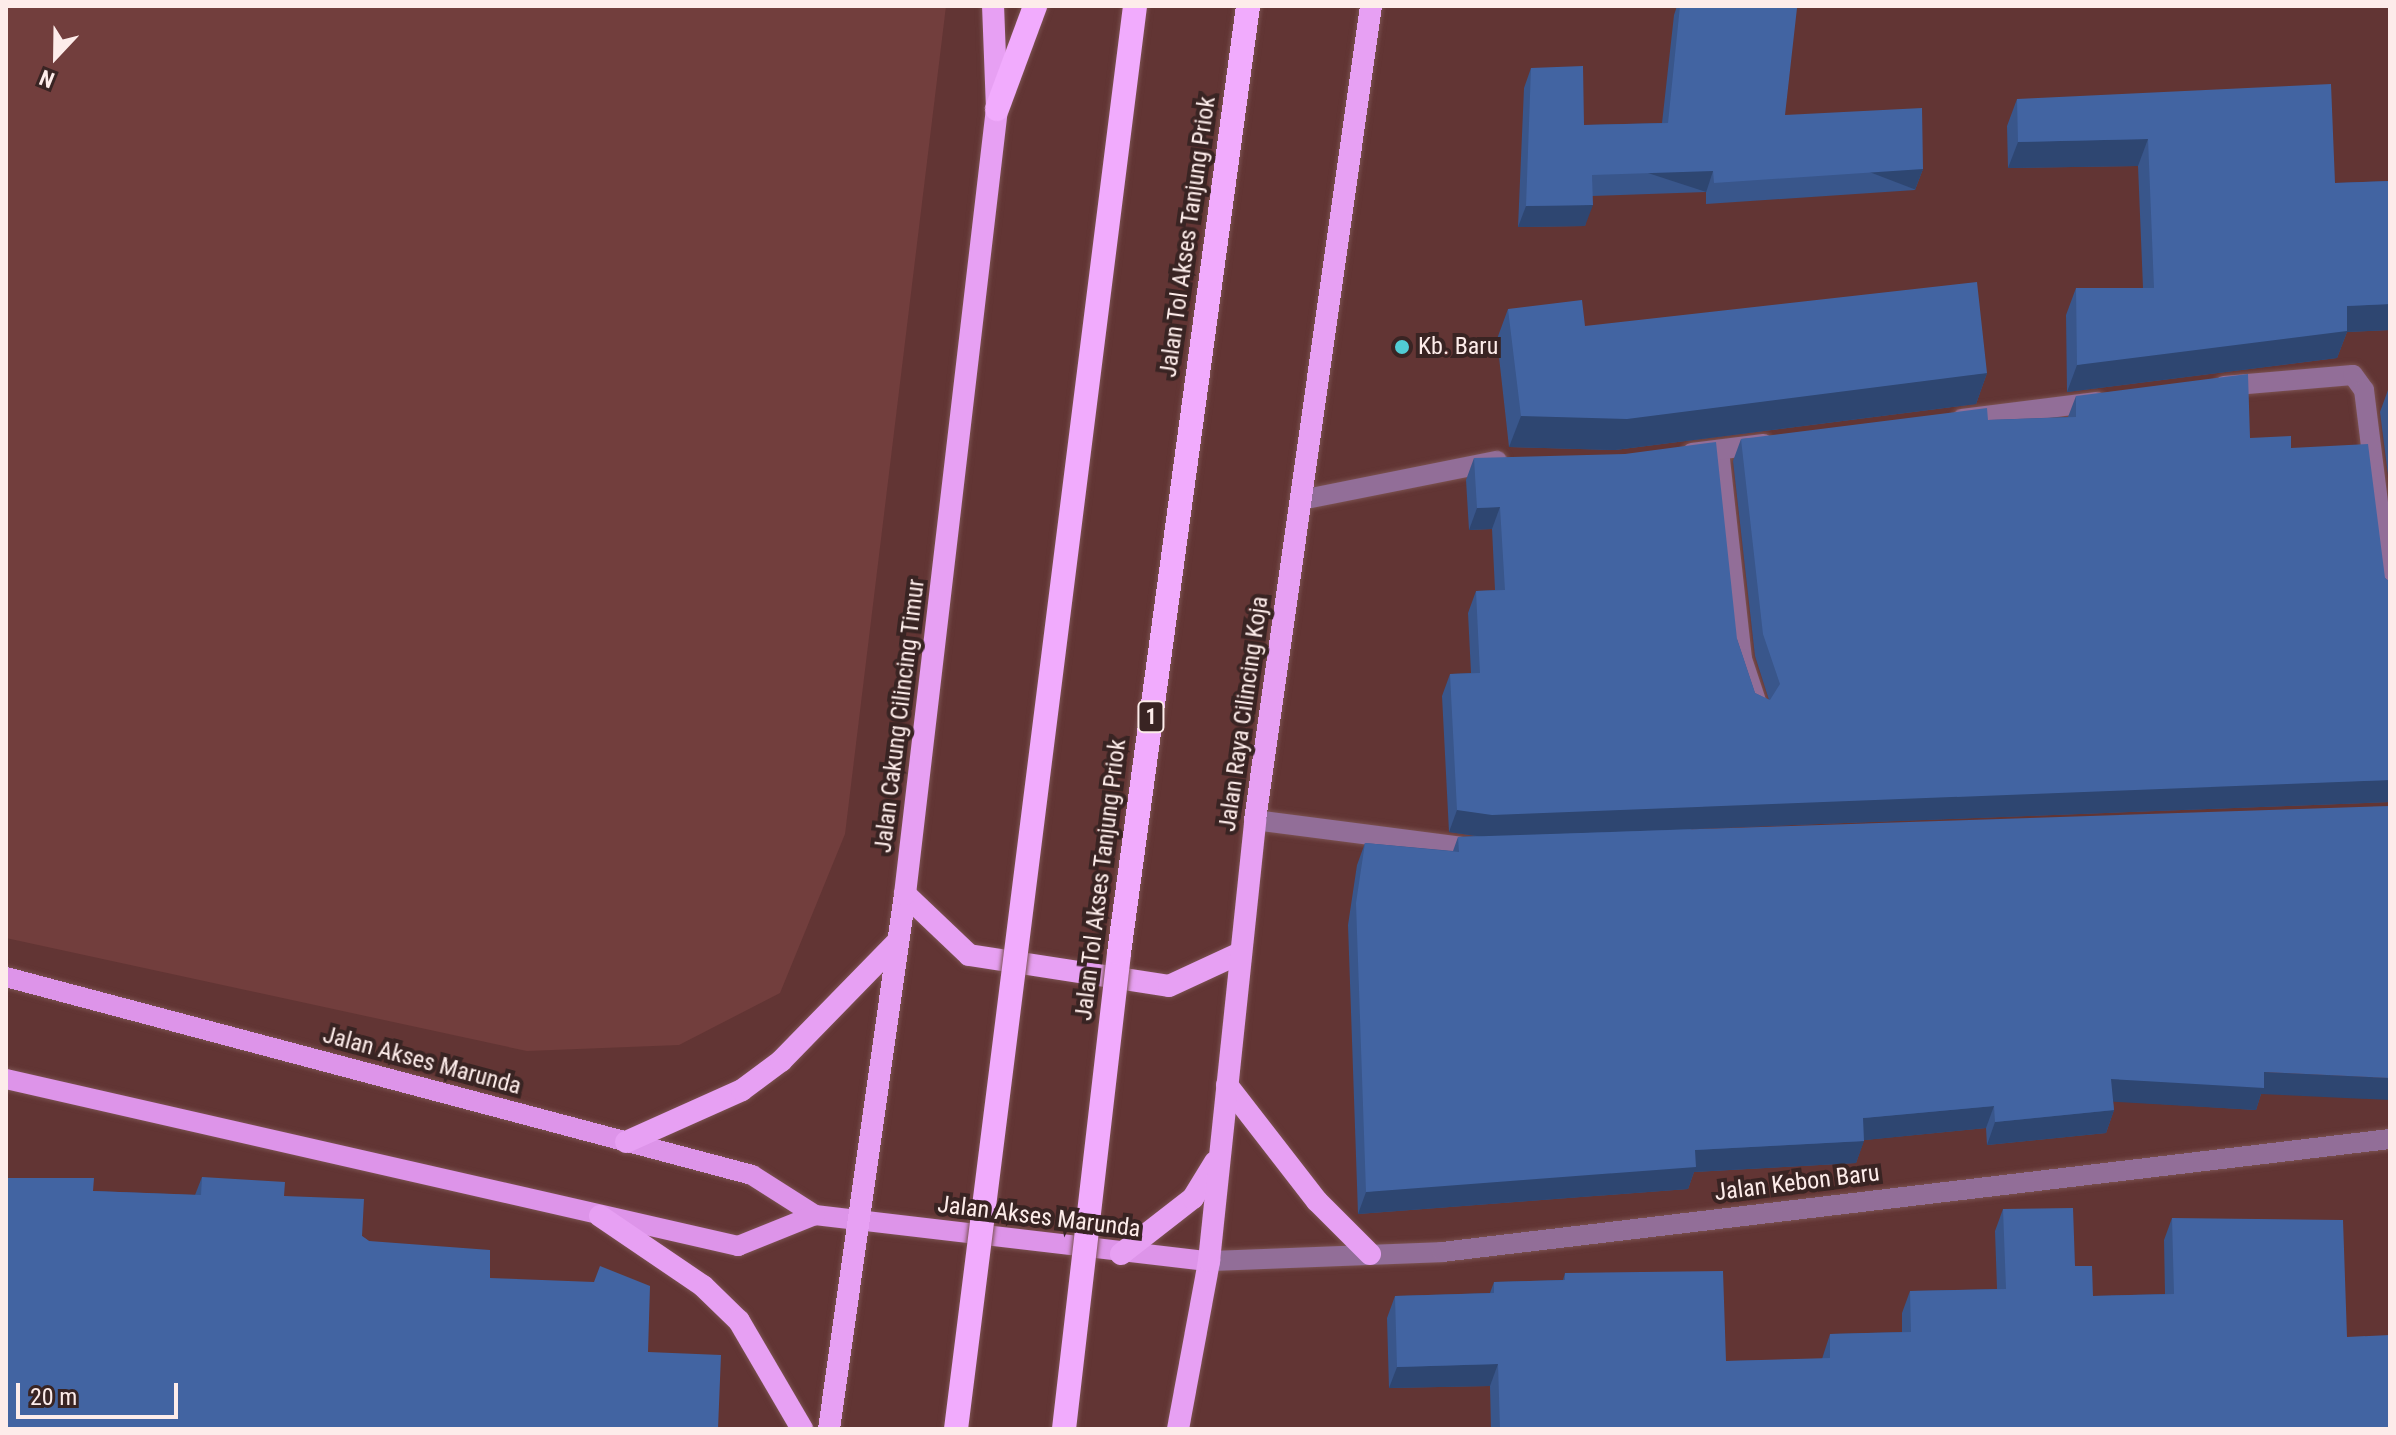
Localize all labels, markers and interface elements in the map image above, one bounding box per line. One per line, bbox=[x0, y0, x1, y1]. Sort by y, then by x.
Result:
north arrow bbox=[16, 16, 96, 96]
text: N bbox=[36, 65, 58, 93]
street label: Jalan Tol Akses Tanjung Priok bbox=[1154, 94, 1222, 380]
place label: Kb. Baru bbox=[1418, 333, 1498, 361]
marker: Kb. Baru bbox=[1393, 338, 1411, 356]
street label: Jalan Cakung Cilincing Timur bbox=[869, 577, 931, 855]
street label: Jalan Raya Cilincing Koja bbox=[1213, 595, 1275, 833]
road number: 1 bbox=[1137, 699, 1165, 735]
street label: Jalan Tol Akses Tanjung Priok bbox=[1069, 737, 1133, 1023]
street label: Jalan Akses Marunda bbox=[320, 1021, 524, 1101]
street label: Jalan Kebon Baru bbox=[1713, 1159, 1881, 1207]
street label: Jalan Akses Marunda bbox=[936, 1190, 1142, 1244]
scale bar bbox=[20, 1367, 182, 1417]
text: 20 m bbox=[30, 1383, 77, 1411]

